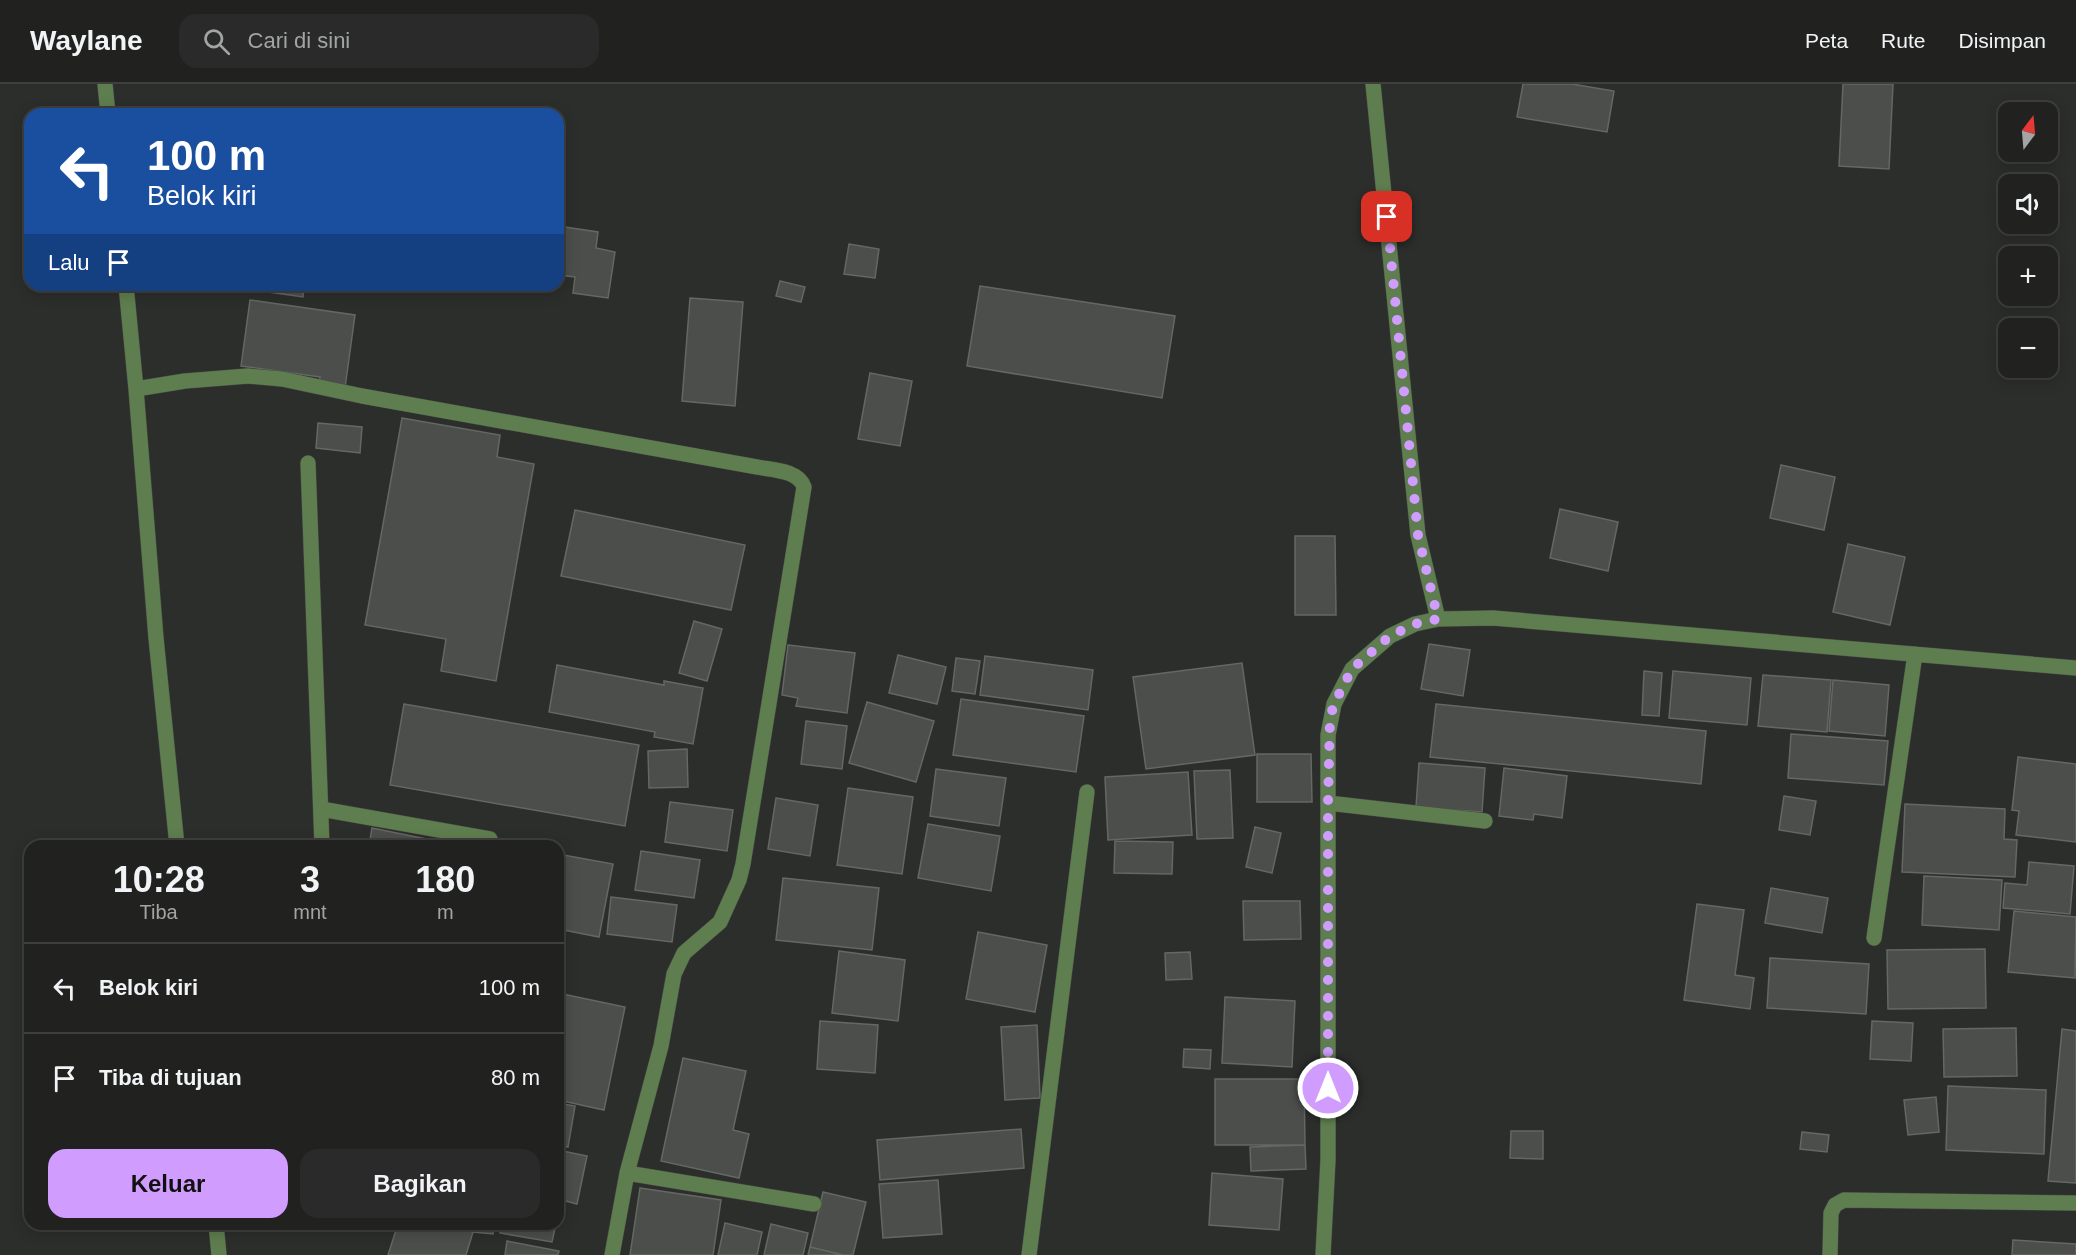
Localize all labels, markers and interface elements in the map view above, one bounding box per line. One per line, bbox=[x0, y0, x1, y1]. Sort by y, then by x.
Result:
search box bbox=[179, 14, 599, 68]
text: Waylane bbox=[30, 25, 143, 56]
icon: search bbox=[200, 25, 233, 58]
text: Cari di sini bbox=[248, 28, 350, 53]
text: Peta bbox=[1805, 29, 1848, 52]
text: Rute bbox=[1881, 29, 1925, 52]
text: Disimpan bbox=[1958, 29, 2046, 52]
north arrow bbox=[1998, 102, 2058, 162]
map controls bbox=[1998, 102, 2058, 378]
icon: left bbox=[48, 132, 126, 210]
text: 100 m bbox=[147, 132, 266, 179]
button: sound bbox=[1998, 174, 2058, 234]
text: Belok kiri bbox=[147, 181, 257, 211]
pin bbox=[1361, 191, 1412, 242]
icon: arrive bbox=[1370, 200, 1403, 233]
icon: arrive bbox=[102, 246, 135, 279]
button: + bbox=[1998, 246, 2058, 306]
text: Lalu bbox=[48, 250, 90, 275]
button: − bbox=[1998, 318, 2058, 378]
text: 10:28 bbox=[113, 859, 205, 900]
text: 3 bbox=[300, 859, 320, 900]
text: 180 bbox=[415, 859, 475, 900]
text: Tiba bbox=[140, 901, 178, 923]
text: mnt bbox=[293, 901, 327, 923]
text: m bbox=[437, 901, 454, 923]
icon: left bbox=[48, 972, 81, 1005]
text: Belok kiri bbox=[99, 975, 198, 1000]
text: 100 m bbox=[479, 975, 540, 1000]
position arrow bbox=[1296, 1056, 1360, 1120]
icon: arrive bbox=[48, 1062, 81, 1095]
text: Tiba di tujuan bbox=[99, 1065, 242, 1090]
text: 80 m bbox=[491, 1065, 540, 1090]
button: Keluar bbox=[48, 1149, 288, 1218]
button: Bagikan bbox=[300, 1149, 540, 1218]

